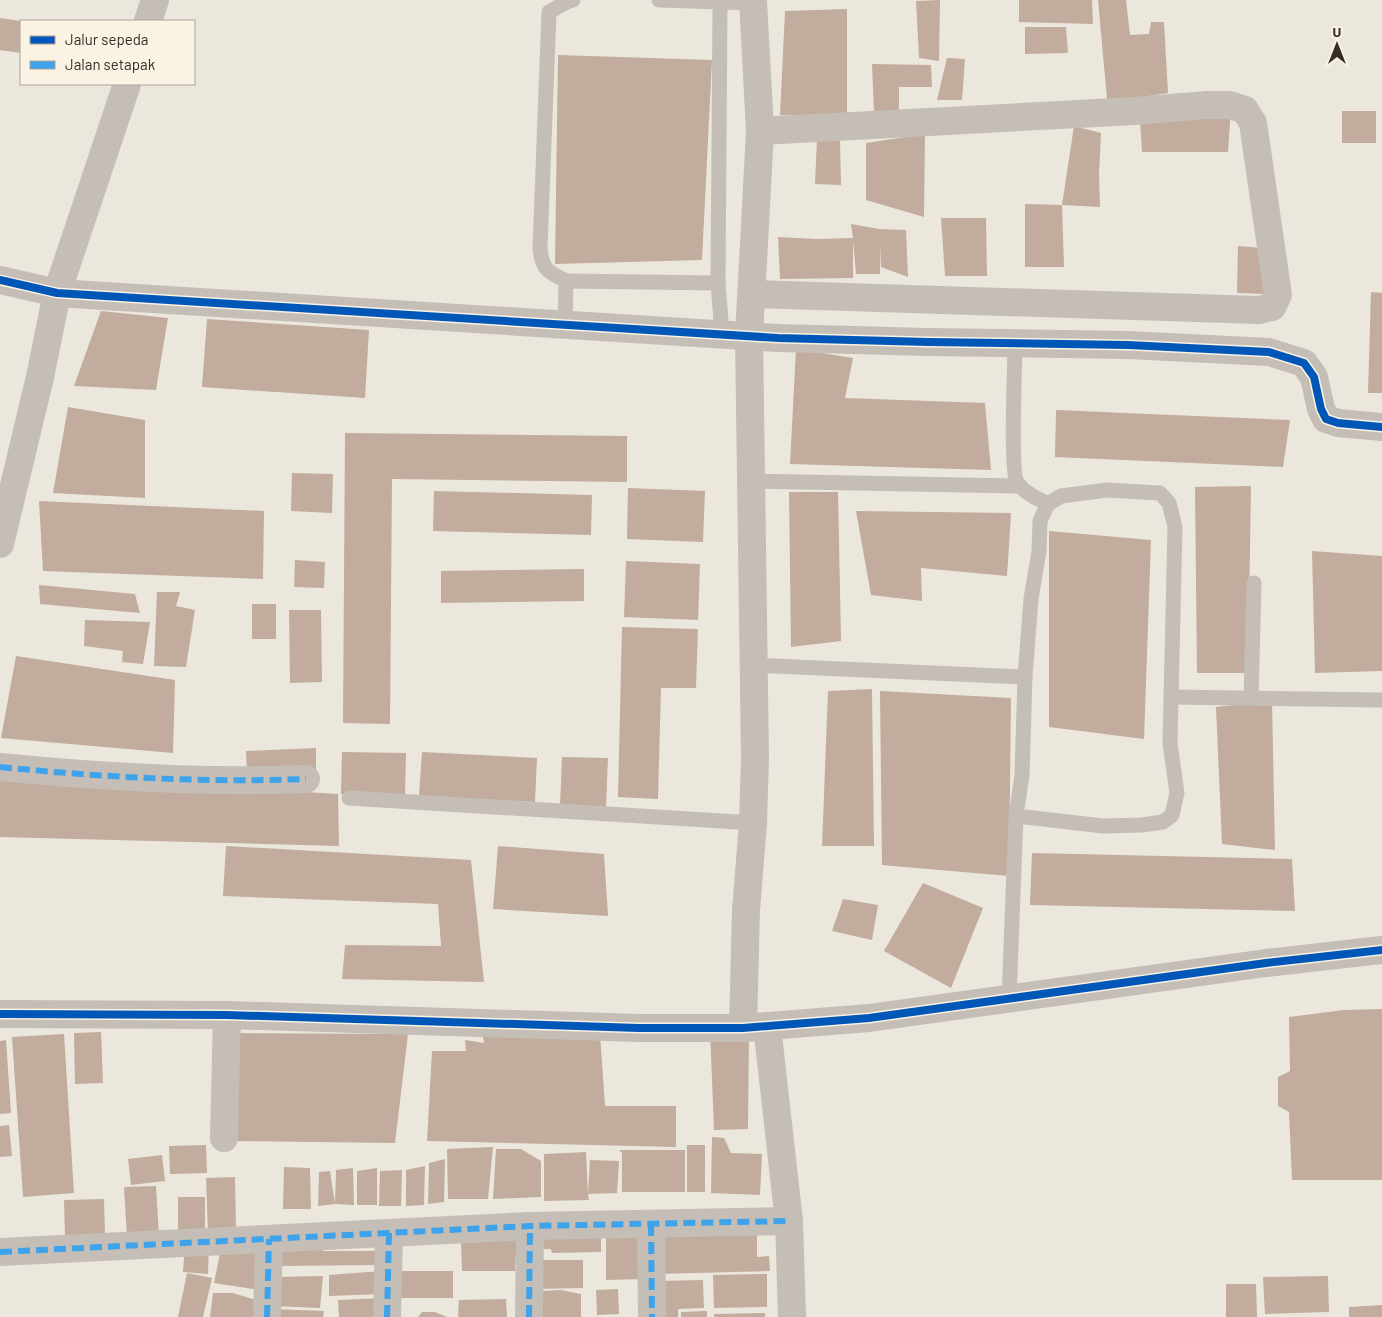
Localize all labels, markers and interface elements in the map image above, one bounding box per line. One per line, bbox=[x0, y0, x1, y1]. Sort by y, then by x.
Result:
legend bbox=[20, 20, 195, 85]
north arrow bbox=[1312, 20, 1362, 70]
text: U bbox=[1333, 23, 1342, 40]
text: Jalur sepeda bbox=[65, 30, 149, 48]
text: Jalan setapak bbox=[65, 55, 156, 73]

